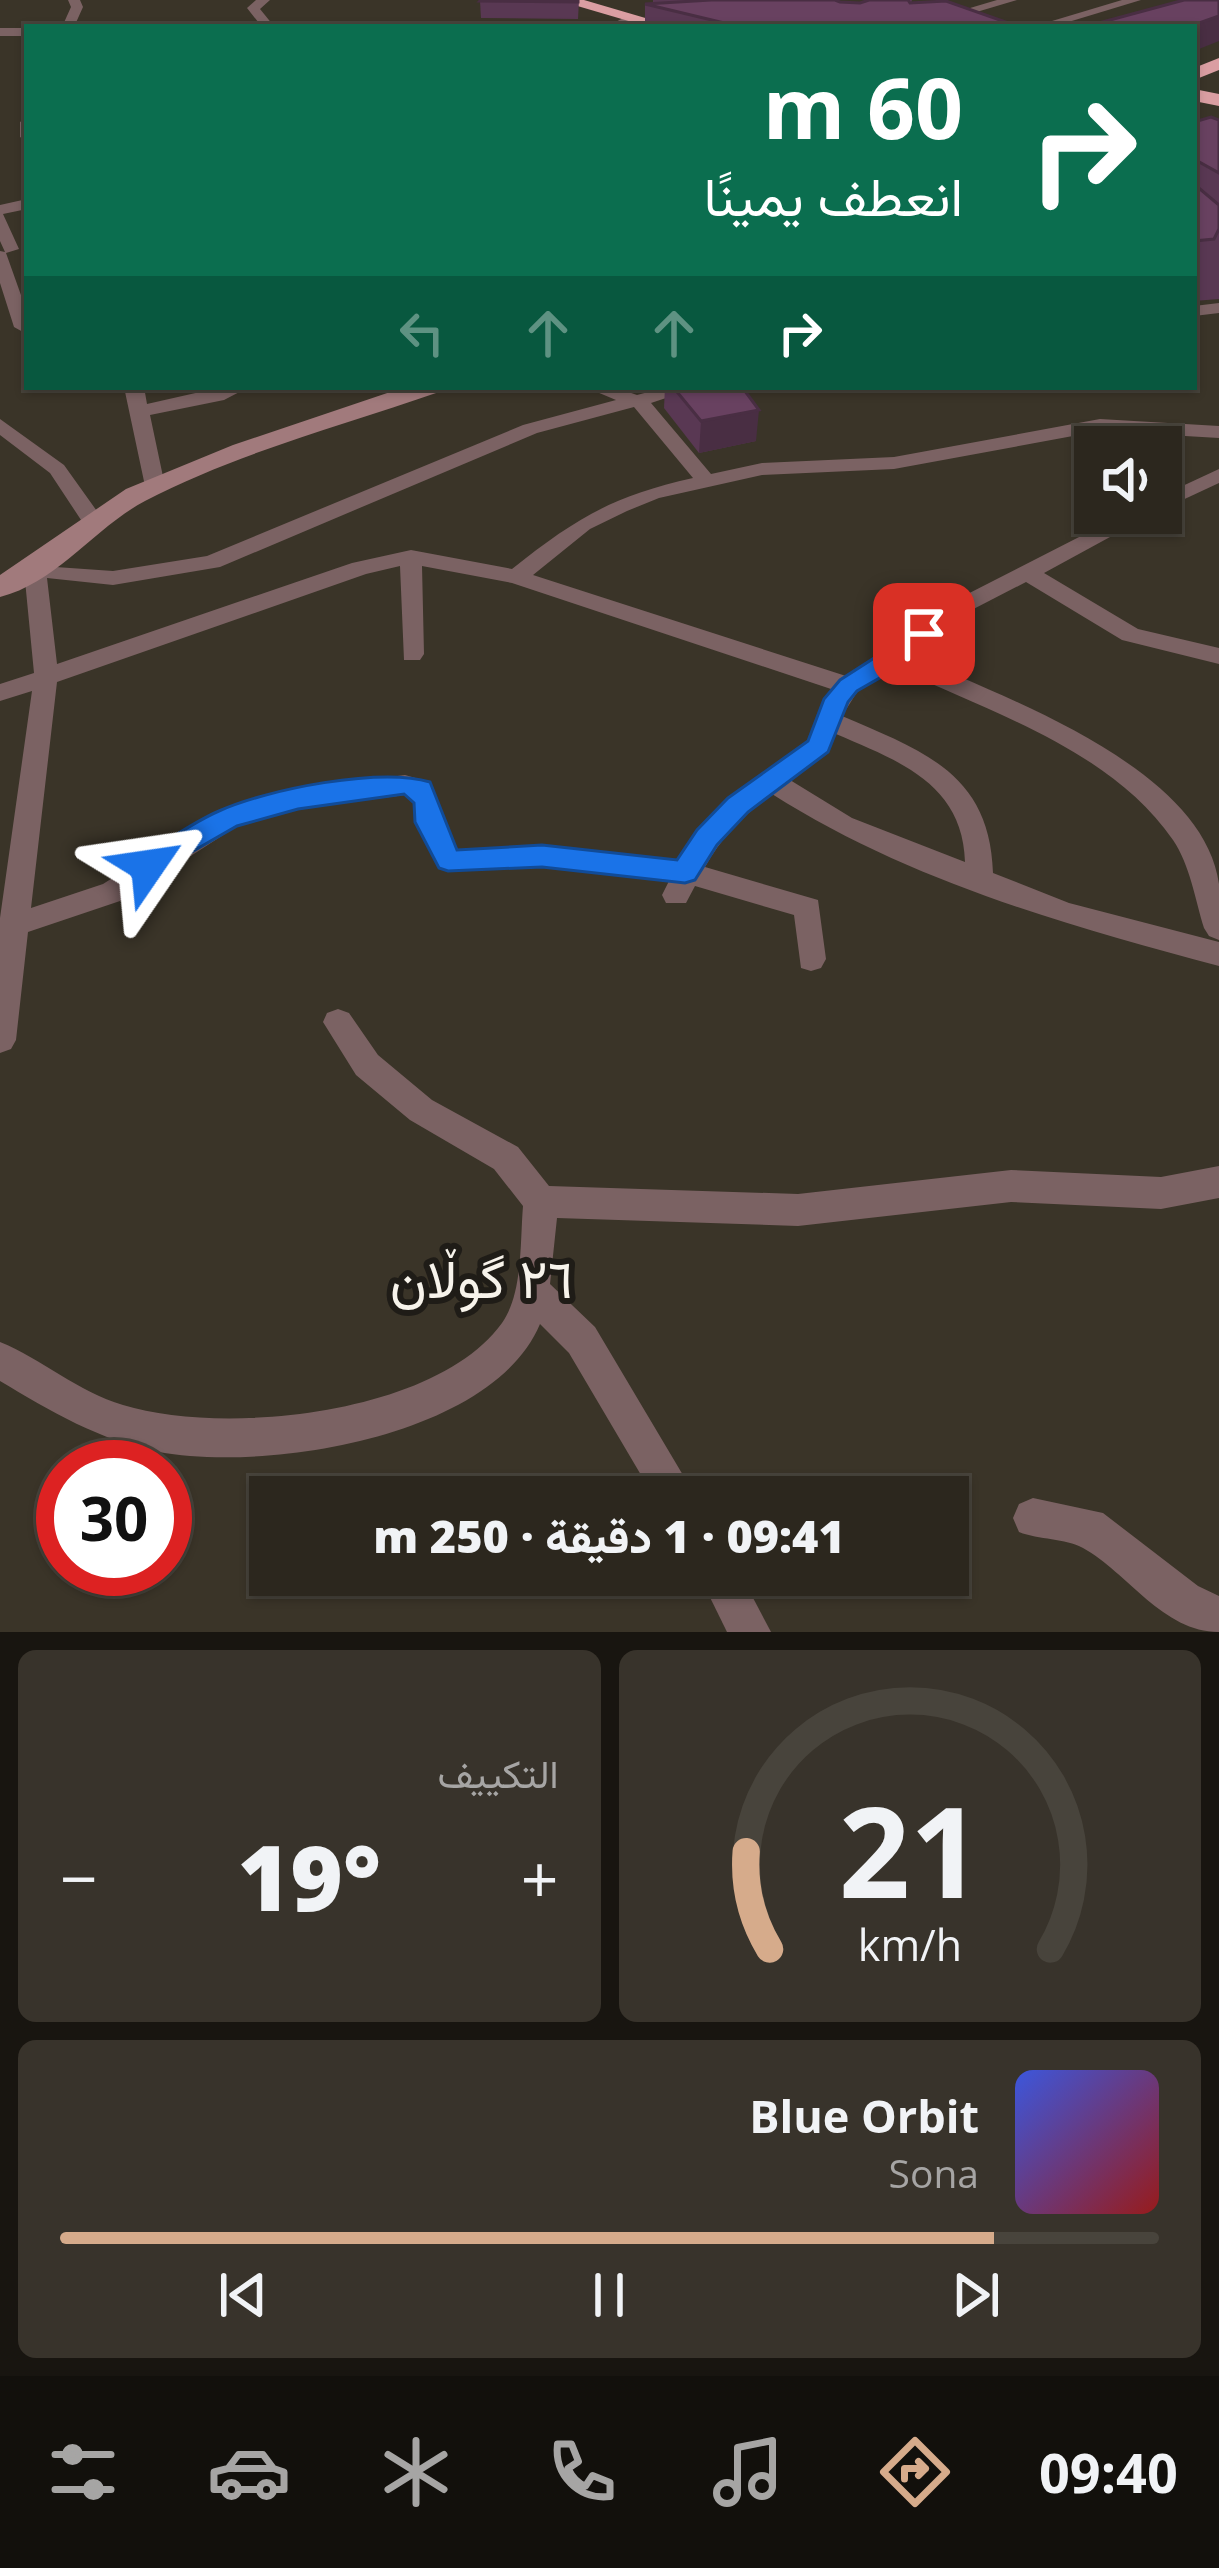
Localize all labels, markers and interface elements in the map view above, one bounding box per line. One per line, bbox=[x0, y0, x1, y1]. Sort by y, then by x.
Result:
text: 60 m bbox=[763, 49, 963, 164]
icon: right bbox=[1005, 72, 1161, 228]
text: انعطف يمينًا bbox=[704, 158, 963, 232]
icon: left bbox=[389, 300, 455, 366]
icon: ahead bbox=[515, 300, 581, 366]
icon: ahead bbox=[641, 300, 707, 366]
icon: right bbox=[767, 300, 833, 366]
map controls bbox=[1074, 426, 1182, 534]
button: sound bbox=[1074, 426, 1182, 534]
pin bbox=[873, 583, 975, 685]
icon: arrive bbox=[891, 601, 957, 667]
position arrow bbox=[85, 803, 211, 929]
district label: ٢٦ گوڵان bbox=[390, 1240, 574, 1314]
speed limit sign: 30 bbox=[36, 1440, 192, 1596]
text: 09:41 · 1 دقيقة · 250 m bbox=[373, 1505, 845, 1566]
text: التكييف bbox=[438, 1746, 559, 1799]
text: 21 bbox=[838, 1765, 981, 1935]
text: 19° bbox=[238, 1815, 381, 1937]
text: − bbox=[60, 1832, 98, 1922]
text: + bbox=[521, 1832, 559, 1922]
text: km/h bbox=[858, 1915, 962, 1974]
text: Blue Orbit bbox=[749, 2085, 979, 2146]
text: Sona bbox=[889, 2146, 979, 2199]
icon: previous bbox=[210, 2262, 276, 2328]
icon: pause bbox=[576, 2262, 642, 2328]
icon: next bbox=[943, 2262, 1009, 2328]
icon: filters bbox=[41, 2430, 125, 2514]
icon: car bbox=[207, 2430, 291, 2514]
icon: climate bbox=[374, 2430, 458, 2514]
icon: phone bbox=[540, 2430, 624, 2514]
icon: music bbox=[706, 2430, 790, 2514]
icon: directions bbox=[873, 2430, 957, 2514]
text: 09:40 bbox=[1039, 2435, 1178, 2509]

